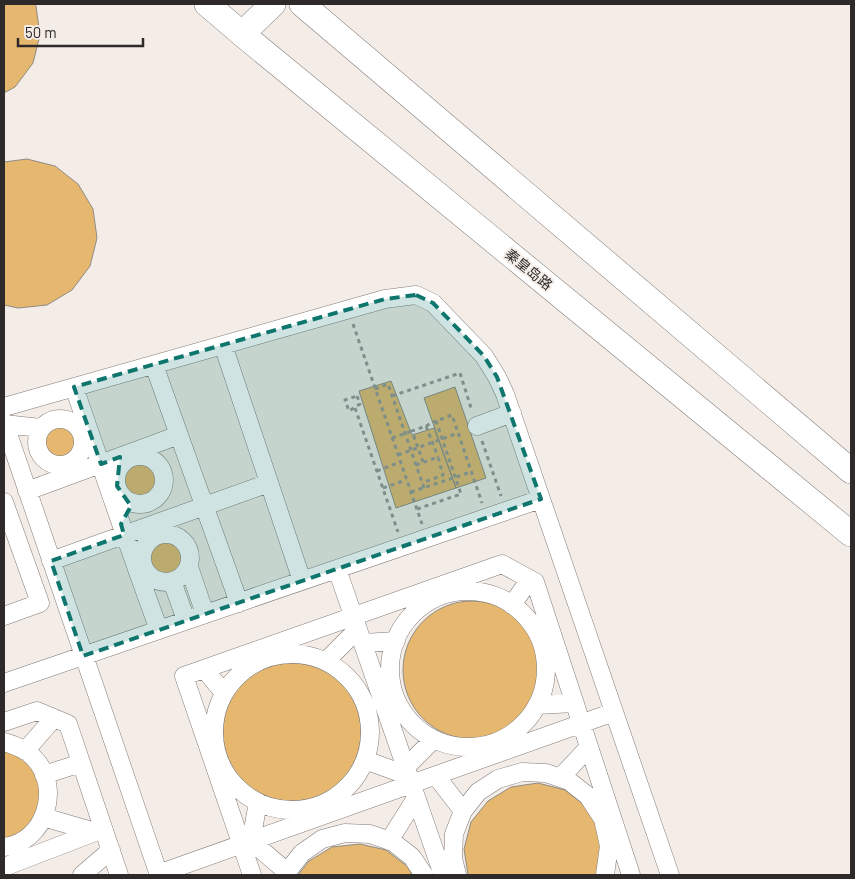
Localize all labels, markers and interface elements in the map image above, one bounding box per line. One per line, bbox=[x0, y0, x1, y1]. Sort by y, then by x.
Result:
scale bar bbox=[18, 15, 142, 47]
text: 50 m bbox=[25, 23, 57, 41]
street label: 秦皇岛路 bbox=[502, 245, 556, 293]

